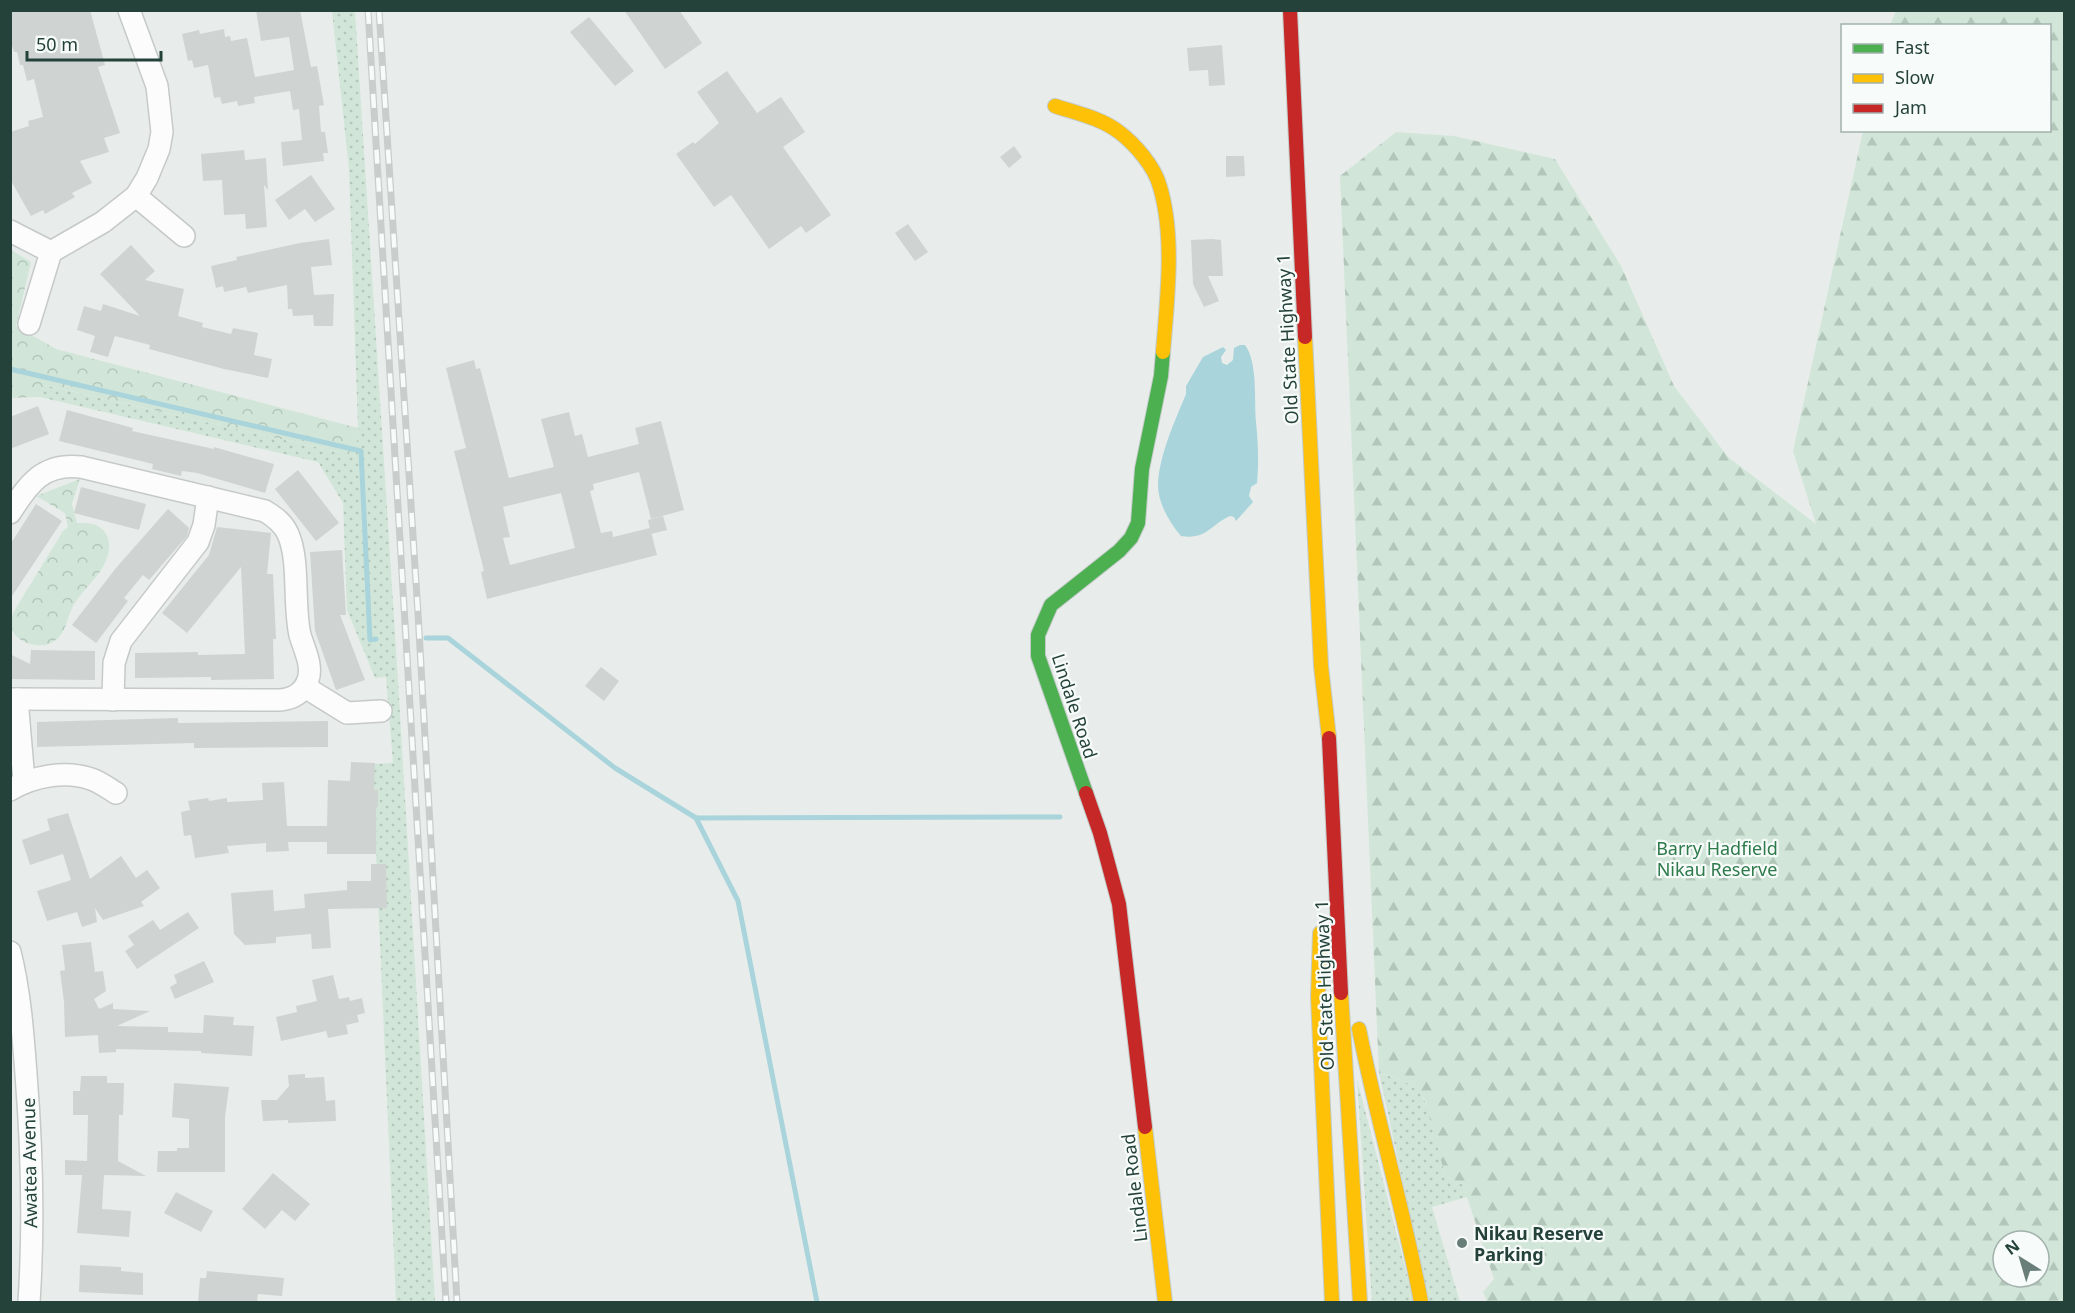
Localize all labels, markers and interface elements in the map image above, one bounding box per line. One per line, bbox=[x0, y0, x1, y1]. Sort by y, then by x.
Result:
scale bar bbox=[27, 24, 160, 62]
legend bbox=[1841, 24, 2051, 132]
text: 50 m bbox=[36, 32, 78, 56]
text: Fast bbox=[1895, 35, 1930, 59]
text: Slow bbox=[1895, 65, 1934, 89]
text: Jam bbox=[1893, 95, 1927, 119]
street label: Old State Highway 1 bbox=[1271, 253, 1303, 425]
street label: Lindale Road bbox=[1047, 650, 1103, 762]
park label: Barry Hadfield Nikau Reserve bbox=[1656, 836, 1778, 881]
street label: Old State Highway 1 bbox=[1309, 899, 1339, 1071]
street label: Awatea Avenue bbox=[16, 1098, 42, 1228]
street label: Lindale Road bbox=[1115, 1132, 1153, 1244]
place label: Nikau Reserve Parking bbox=[1474, 1221, 1604, 1266]
north arrow bbox=[1991, 1229, 2051, 1289]
text: N bbox=[2000, 1234, 2024, 1260]
marker: Nikau Reserve Parking bbox=[1455, 1236, 1469, 1250]

